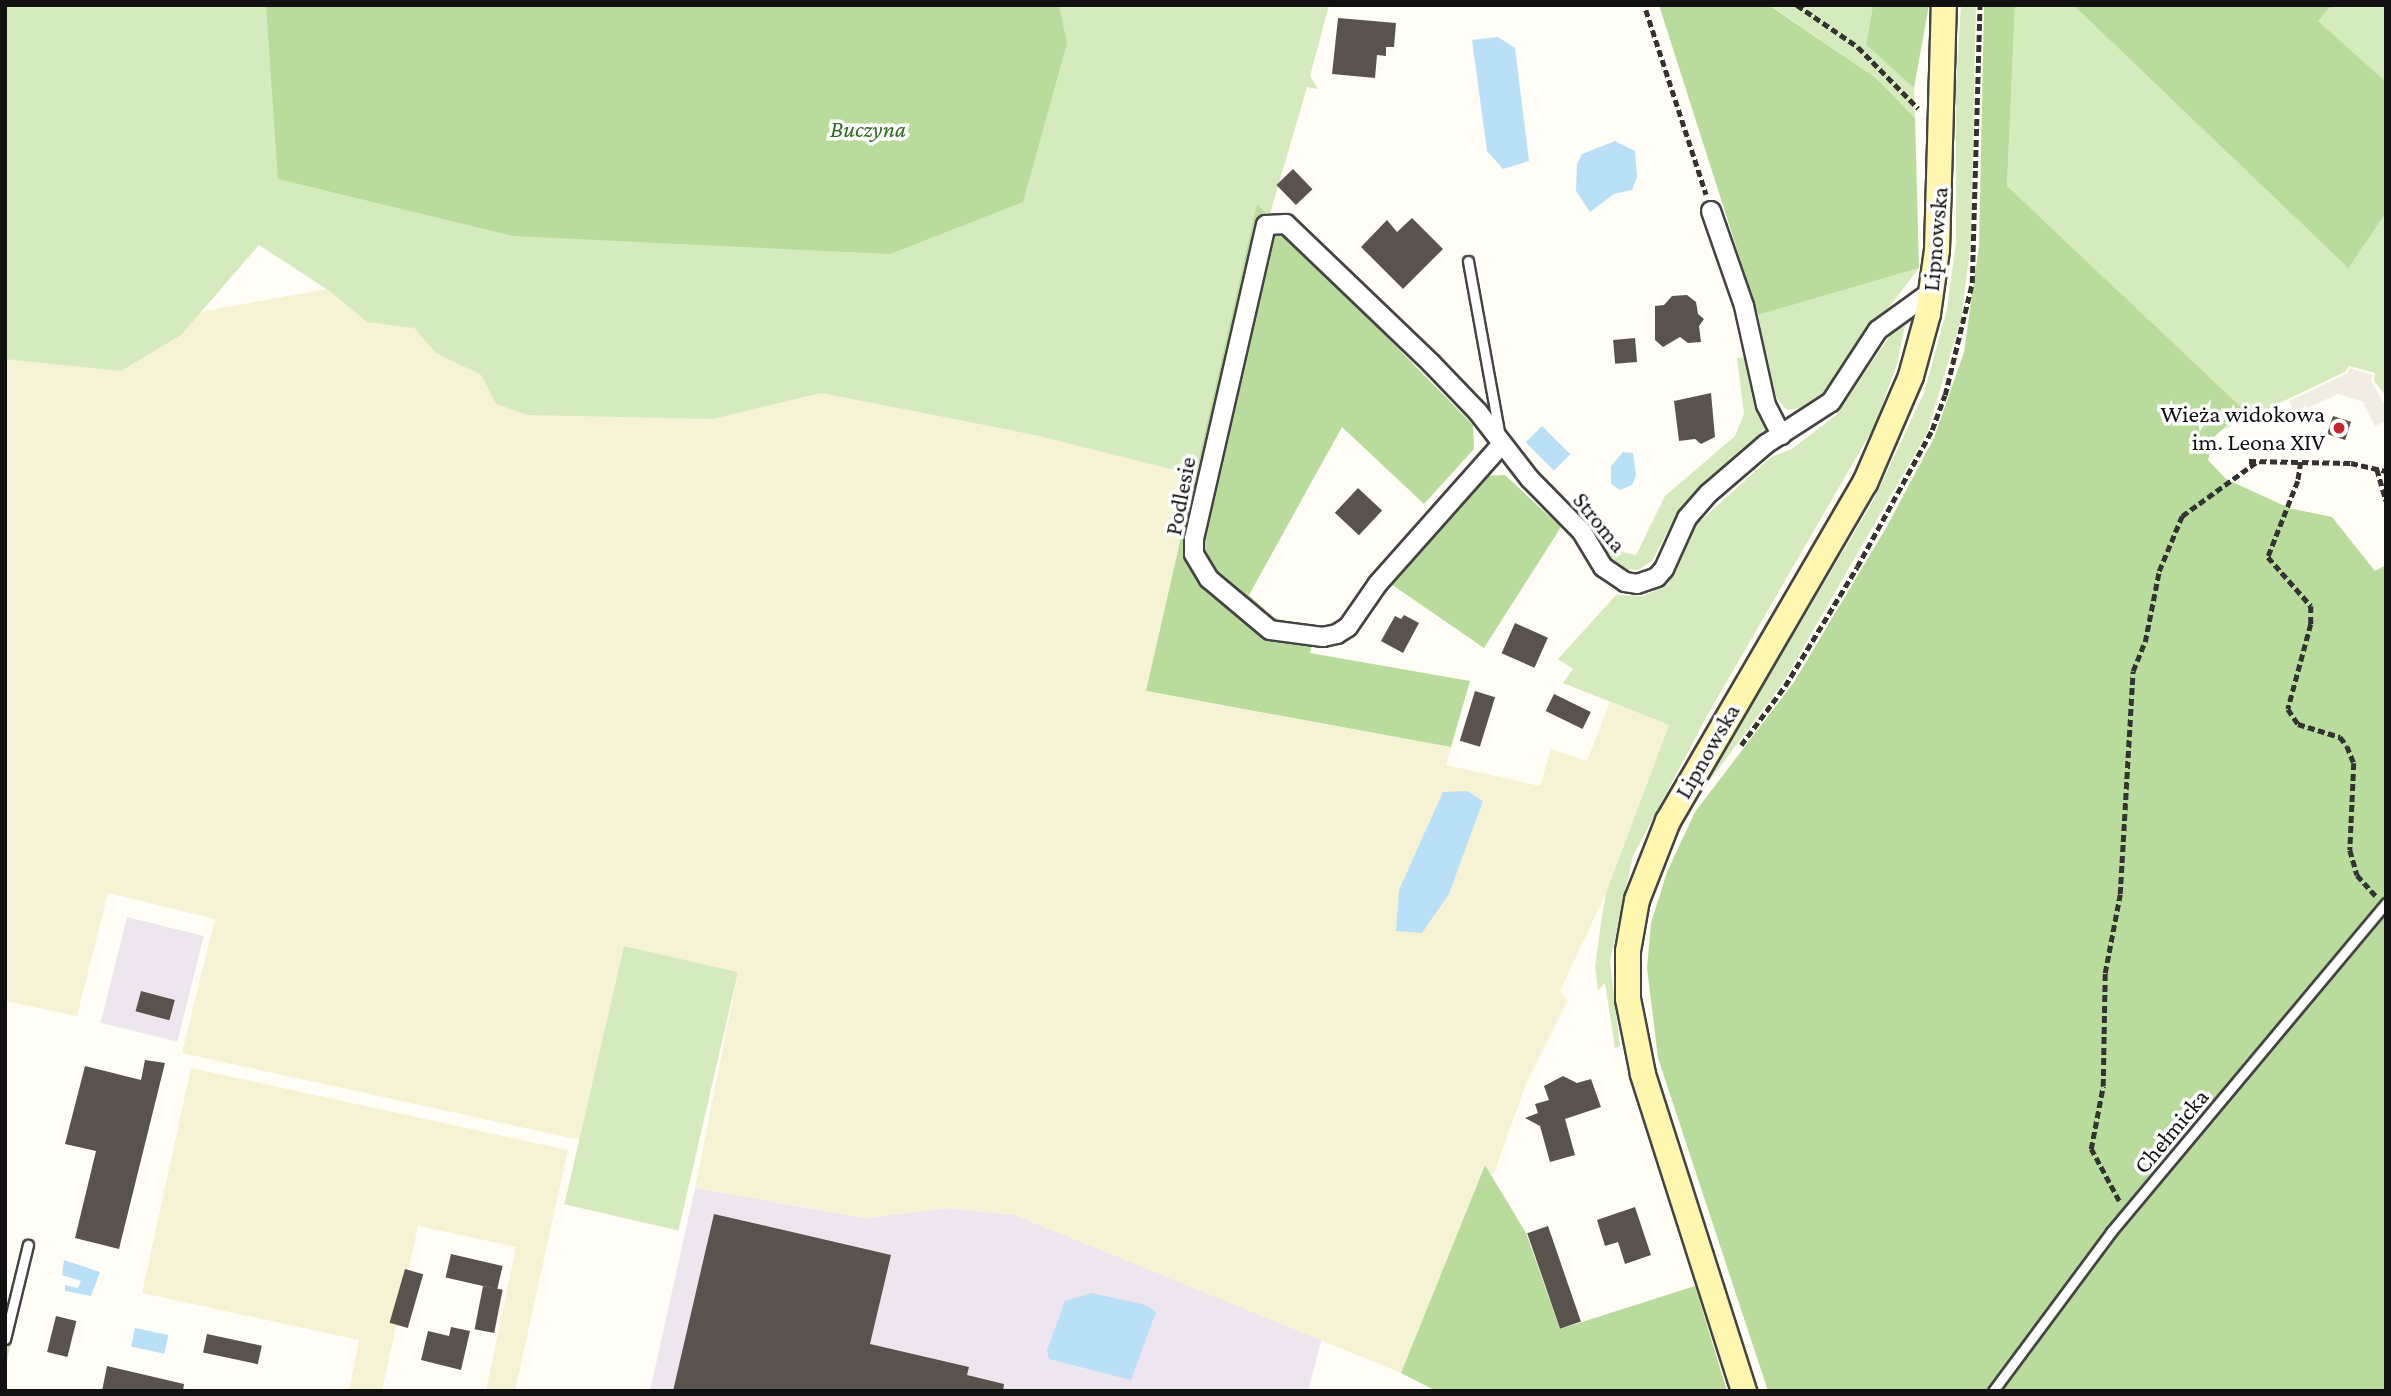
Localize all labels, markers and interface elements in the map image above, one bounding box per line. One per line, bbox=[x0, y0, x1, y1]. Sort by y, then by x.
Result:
park label: Buczyna bbox=[830, 115, 906, 143]
street label: Lipnowska bbox=[1916, 185, 1954, 293]
place label: Wieża widokowa im. Leona XIV bbox=[2160, 400, 2325, 456]
marker: Wieża widokowa im. Leona XIV bbox=[2331, 420, 2347, 436]
street label: Podlesie bbox=[1158, 454, 1202, 538]
street label: Stroma bbox=[1567, 486, 1633, 558]
street label: Lipnowska bbox=[1668, 698, 1746, 804]
street label: Chełmicka bbox=[2127, 1083, 2215, 1179]

